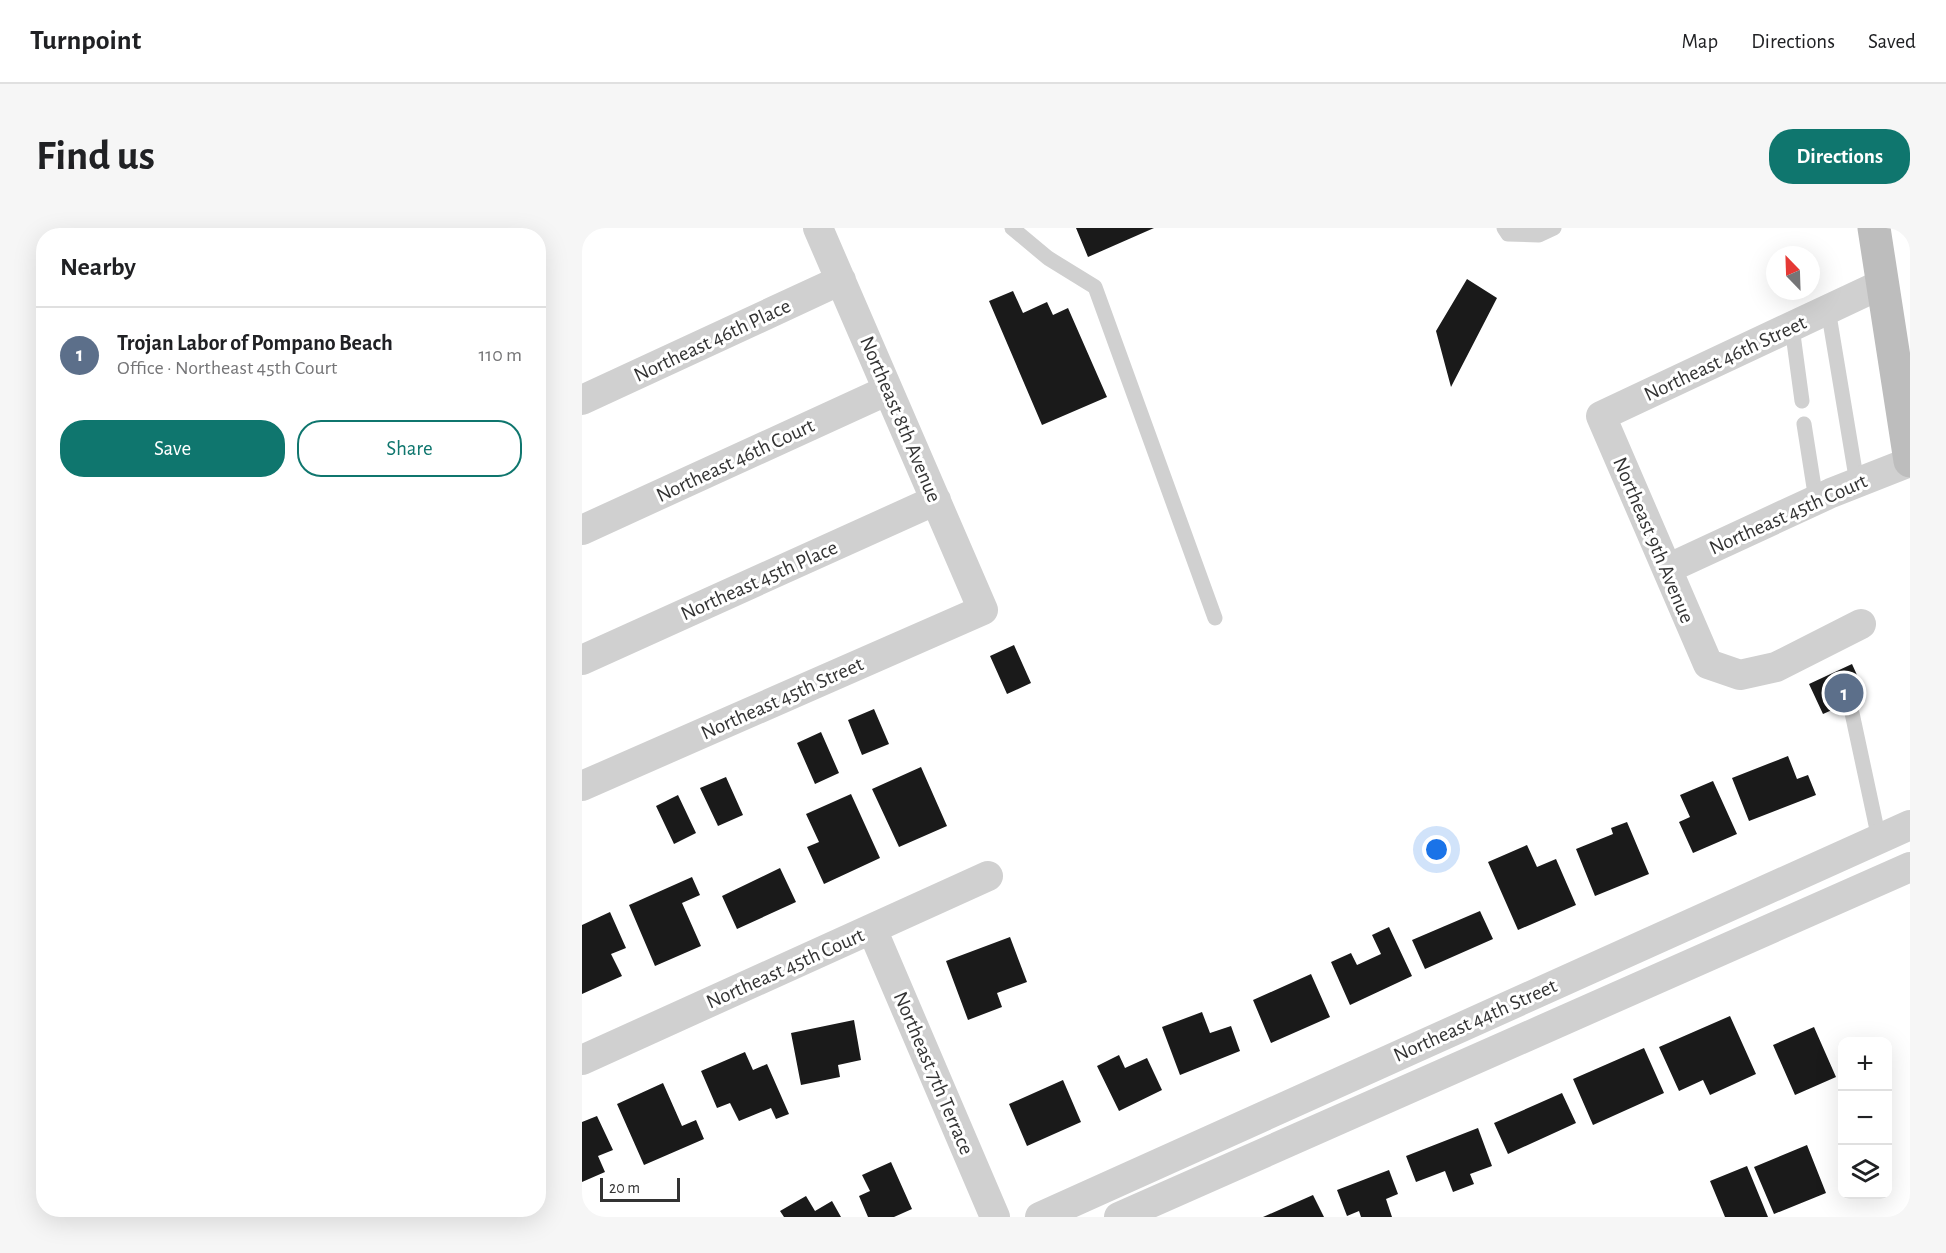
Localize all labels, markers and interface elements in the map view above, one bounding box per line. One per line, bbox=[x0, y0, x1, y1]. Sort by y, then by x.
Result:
text: Turnpoint bbox=[30, 27, 141, 55]
text: Map bbox=[1682, 31, 1718, 52]
text: Directions bbox=[1751, 31, 1835, 52]
text: Saved bbox=[1868, 31, 1916, 52]
button: Directions bbox=[1769, 129, 1910, 184]
text: Find us bbox=[36, 135, 155, 177]
north arrow bbox=[1766, 246, 1820, 300]
text: Nearby bbox=[60, 254, 136, 280]
street label: Northeast 46th Place bbox=[631, 295, 794, 386]
street label: Northeast 46th Street bbox=[1641, 312, 1810, 405]
text: Trojan Labor of Pompano Beach bbox=[117, 332, 393, 354]
street label: Northeast 8th Avenue bbox=[856, 333, 945, 505]
text: 1 bbox=[76, 345, 83, 365]
text: 110 m bbox=[478, 345, 522, 365]
text: Office · Northeast 45th Court bbox=[117, 358, 337, 378]
street label: Northeast 46th Court bbox=[653, 415, 818, 506]
button: Save bbox=[60, 420, 285, 477]
button: Share bbox=[297, 420, 522, 477]
street label: Northeast 9th Avenue bbox=[1609, 454, 1698, 626]
street label: Northeast 45th Court bbox=[1706, 470, 1871, 559]
street label: Northeast 45th Place bbox=[678, 536, 841, 624]
street label: Northeast 45th Street bbox=[698, 653, 867, 744]
pin: 1 bbox=[1824, 670, 1864, 716]
your location bbox=[1422, 835, 1451, 864]
street label: Northeast 45th Court bbox=[703, 924, 868, 1013]
street label: Northeast 44th Street bbox=[1390, 975, 1560, 1066]
street label: Northeast 7th Terrace bbox=[890, 989, 977, 1158]
map controls bbox=[1838, 1037, 1892, 1199]
button: + bbox=[1838, 1037, 1892, 1091]
button: − bbox=[1838, 1091, 1892, 1145]
button: layers bbox=[1838, 1145, 1892, 1199]
scale bar bbox=[600, 1175, 680, 1202]
text: 20 m bbox=[609, 1180, 640, 1196]

